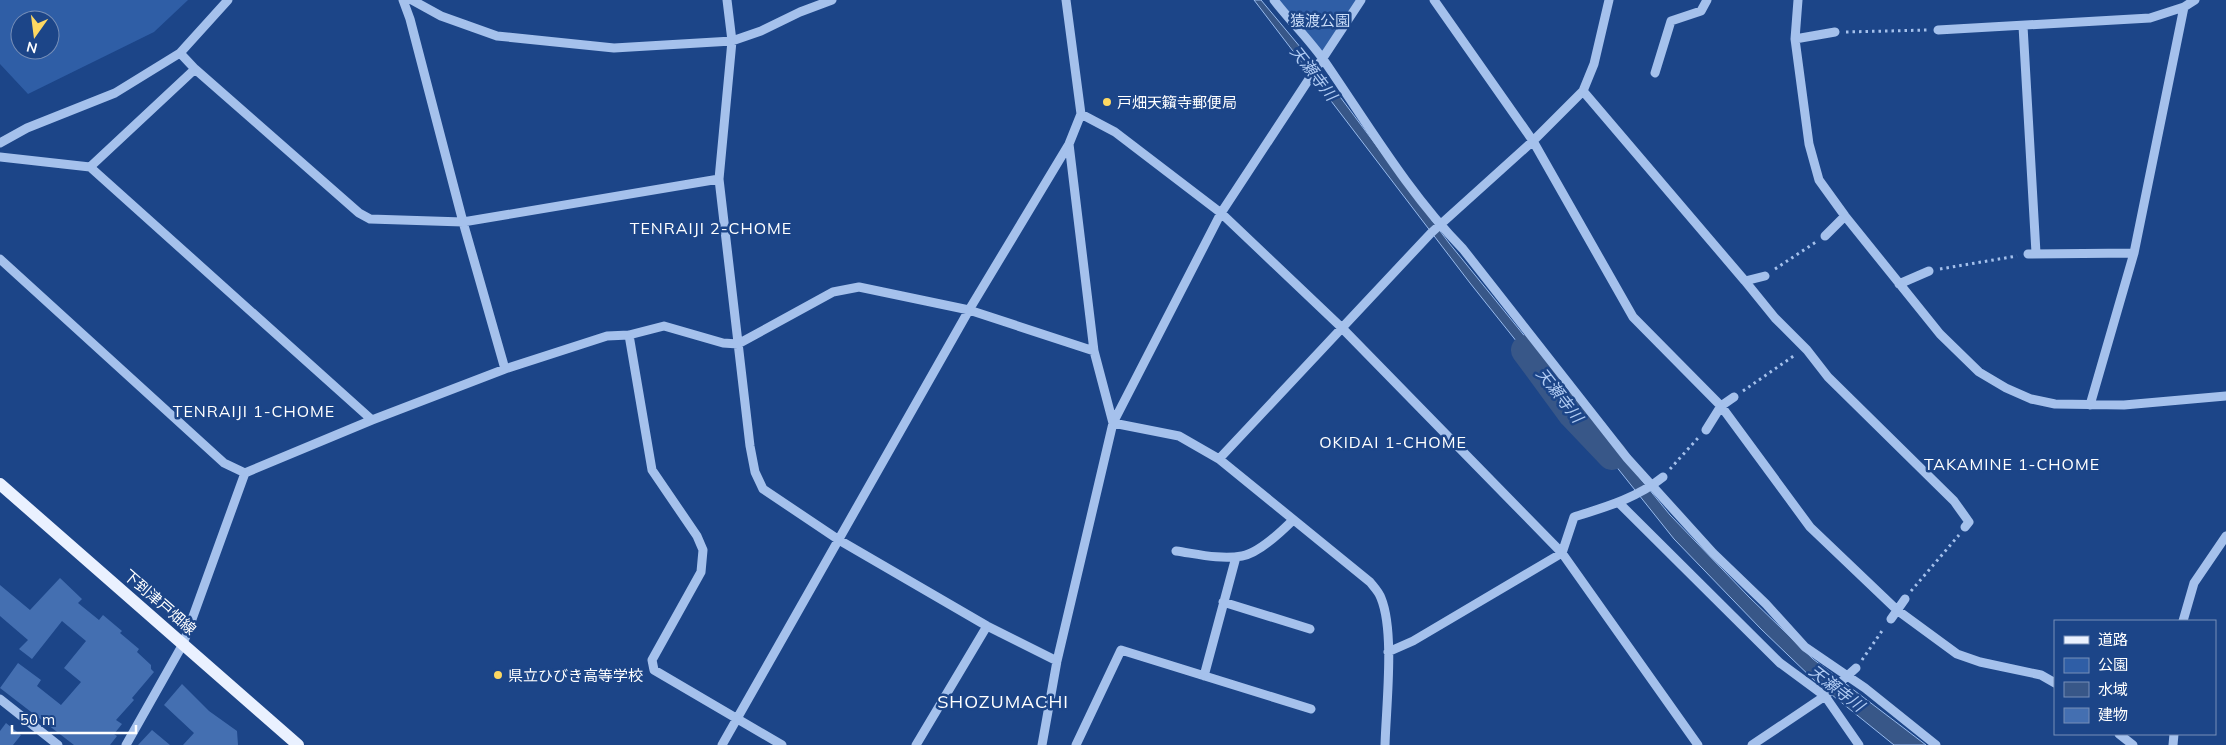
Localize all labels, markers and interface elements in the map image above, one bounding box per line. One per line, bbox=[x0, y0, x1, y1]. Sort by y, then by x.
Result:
north arrow bbox=[10, 10, 60, 60]
park label: 猿渡公園 bbox=[1290, 11, 1350, 30]
text: N bbox=[25, 38, 39, 58]
water label: 天瀬寺川 bbox=[1286, 42, 1343, 106]
place label: 戸畑天籟寺郵便局 bbox=[1117, 93, 1237, 112]
marker: 戸畑天籟寺郵便局 bbox=[1101, 96, 1113, 108]
district label: TENRAIJI 2-CHOME bbox=[630, 218, 792, 238]
water label: 天瀬寺川 bbox=[1532, 364, 1589, 428]
district label: TENRAIJI 1-CHOME bbox=[173, 401, 335, 421]
district label: OKIDAI 1-CHOME bbox=[1319, 432, 1467, 452]
district label: TAKAMINE 1-CHOME bbox=[1924, 454, 2100, 474]
street label: 下到津戸畑線 bbox=[120, 565, 200, 639]
legend bbox=[2054, 620, 2216, 735]
text: 道路 bbox=[2098, 630, 2128, 649]
text: 公園 bbox=[2098, 655, 2128, 674]
water label: 天瀬寺川 bbox=[1806, 660, 1870, 717]
place label: 県立ひびき高等学校 bbox=[508, 666, 643, 685]
marker: 県立ひびき高等学校 bbox=[492, 669, 504, 681]
text: 水域 bbox=[2098, 680, 2128, 699]
district label: SHOZUMACHI bbox=[937, 690, 1069, 713]
scale bar bbox=[12, 702, 136, 734]
text: 建物 bbox=[2098, 705, 2128, 724]
text: 50 m bbox=[20, 710, 55, 729]

